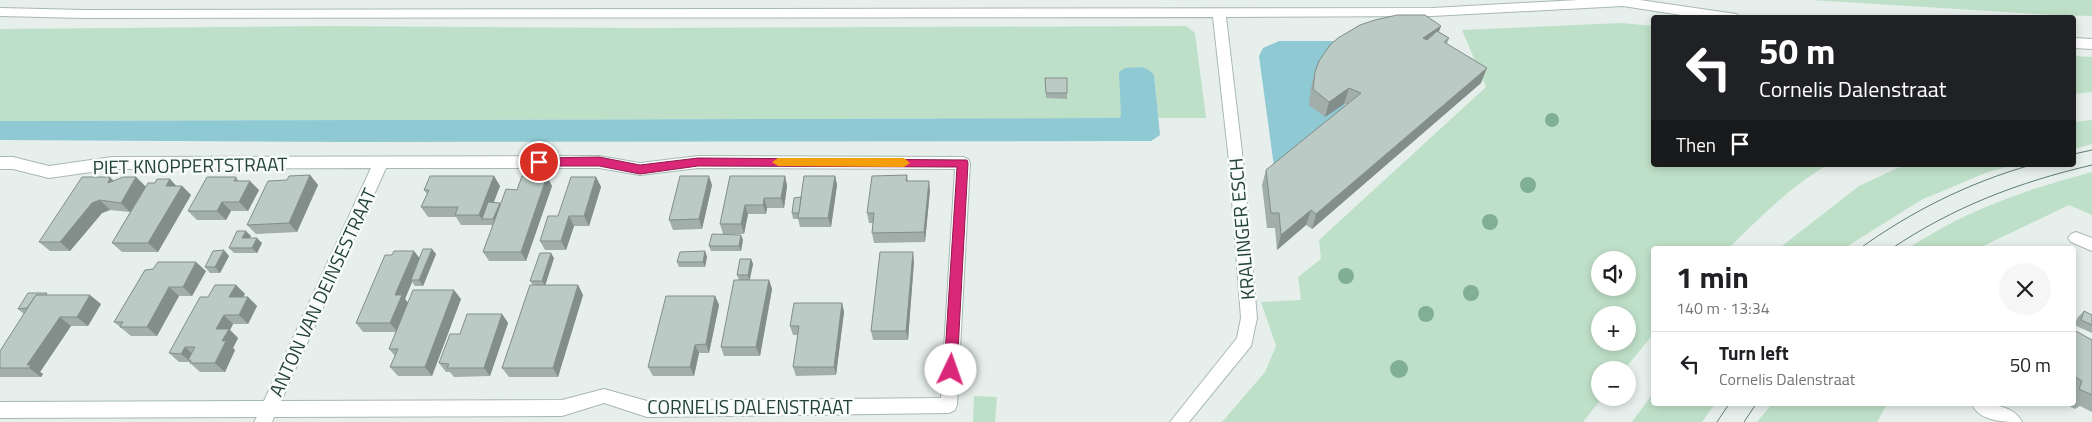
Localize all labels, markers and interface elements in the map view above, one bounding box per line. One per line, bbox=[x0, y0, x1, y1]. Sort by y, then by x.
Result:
text: 50 m bbox=[1759, 24, 1835, 78]
icon: left bbox=[1676, 35, 1741, 100]
text: Cornelis Dalenstraat bbox=[1759, 72, 1946, 106]
text: Then bbox=[1676, 130, 1716, 159]
icon: arrive bbox=[1726, 130, 1754, 158]
pin bbox=[518, 141, 560, 183]
icon: arrive bbox=[525, 148, 553, 176]
street label: PIET KNOPPERTSTRAAT bbox=[92, 149, 288, 181]
street label: KRALINGER ESCH bbox=[1220, 157, 1262, 301]
street label: ANTON VAN DEINSESTRAAT bbox=[261, 183, 383, 401]
map controls bbox=[1591, 251, 1636, 406]
button: sound bbox=[1591, 251, 1636, 296]
text: 1 min bbox=[1676, 254, 1749, 300]
button: close bbox=[1999, 263, 2051, 315]
text: 140 m · 13:34 bbox=[1676, 296, 1770, 320]
button: + bbox=[1591, 306, 1636, 351]
text: Turn left bbox=[1719, 338, 1789, 367]
position arrow bbox=[924, 343, 976, 395]
icon: left bbox=[1676, 350, 1704, 378]
text: 50 m bbox=[2010, 350, 2051, 379]
button: − bbox=[1591, 361, 1636, 406]
text: Cornelis Dalenstraat bbox=[1719, 367, 1855, 391]
street label: CORNELIS DALENSTRAAT bbox=[647, 392, 853, 421]

